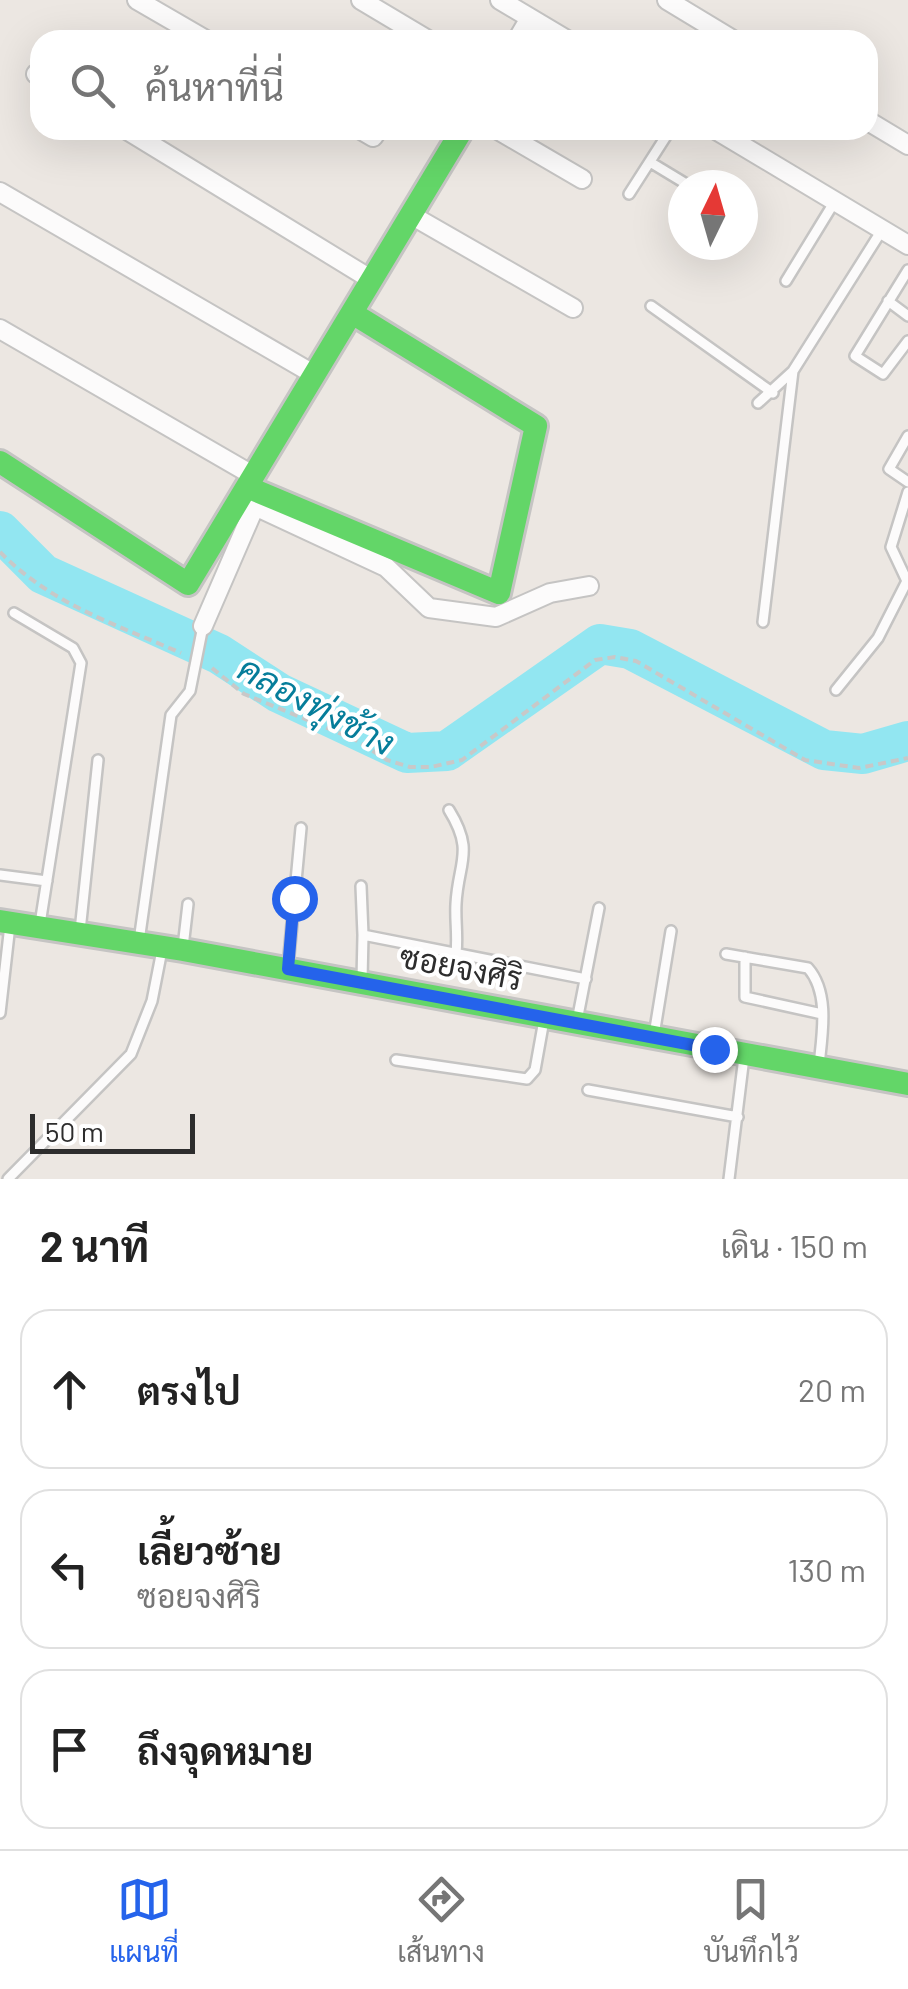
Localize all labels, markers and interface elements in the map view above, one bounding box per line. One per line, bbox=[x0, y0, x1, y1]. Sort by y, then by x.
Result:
search box bbox=[30, 30, 878, 140]
icon: search bbox=[65, 58, 120, 113]
text: ค้นหาที่นี่ bbox=[145, 63, 284, 109]
north arrow bbox=[668, 170, 758, 260]
water label: คลองทุ่งช้าง bbox=[229, 646, 402, 767]
route start bbox=[272, 876, 318, 922]
street label: ซอยจงศิริ bbox=[397, 936, 526, 997]
route end bbox=[692, 1027, 738, 1073]
scale bar bbox=[30, 1109, 195, 1154]
text: 50 m bbox=[45, 1114, 104, 1148]
text: 2 นาที bbox=[40, 1220, 149, 1270]
text: เดิน · 150 m bbox=[721, 1226, 868, 1264]
icon: ahead bbox=[42, 1362, 97, 1417]
text: ตรงไป bbox=[137, 1367, 241, 1413]
text: 20 m bbox=[798, 1370, 866, 1408]
text: เลี้ยวซ้าย bbox=[137, 1527, 282, 1573]
icon: left bbox=[42, 1542, 97, 1597]
text: 130 m bbox=[787, 1550, 866, 1588]
text: ซอยจงศิริ bbox=[137, 1576, 261, 1614]
icon: arrive bbox=[42, 1722, 97, 1777]
text: ถึงจุดหมาย bbox=[137, 1727, 313, 1773]
tab: แผนที่ bbox=[109, 1872, 179, 1968]
tab: เส้นทาง bbox=[397, 1872, 485, 1968]
tab: บันทึกไว้ bbox=[703, 1872, 799, 1968]

